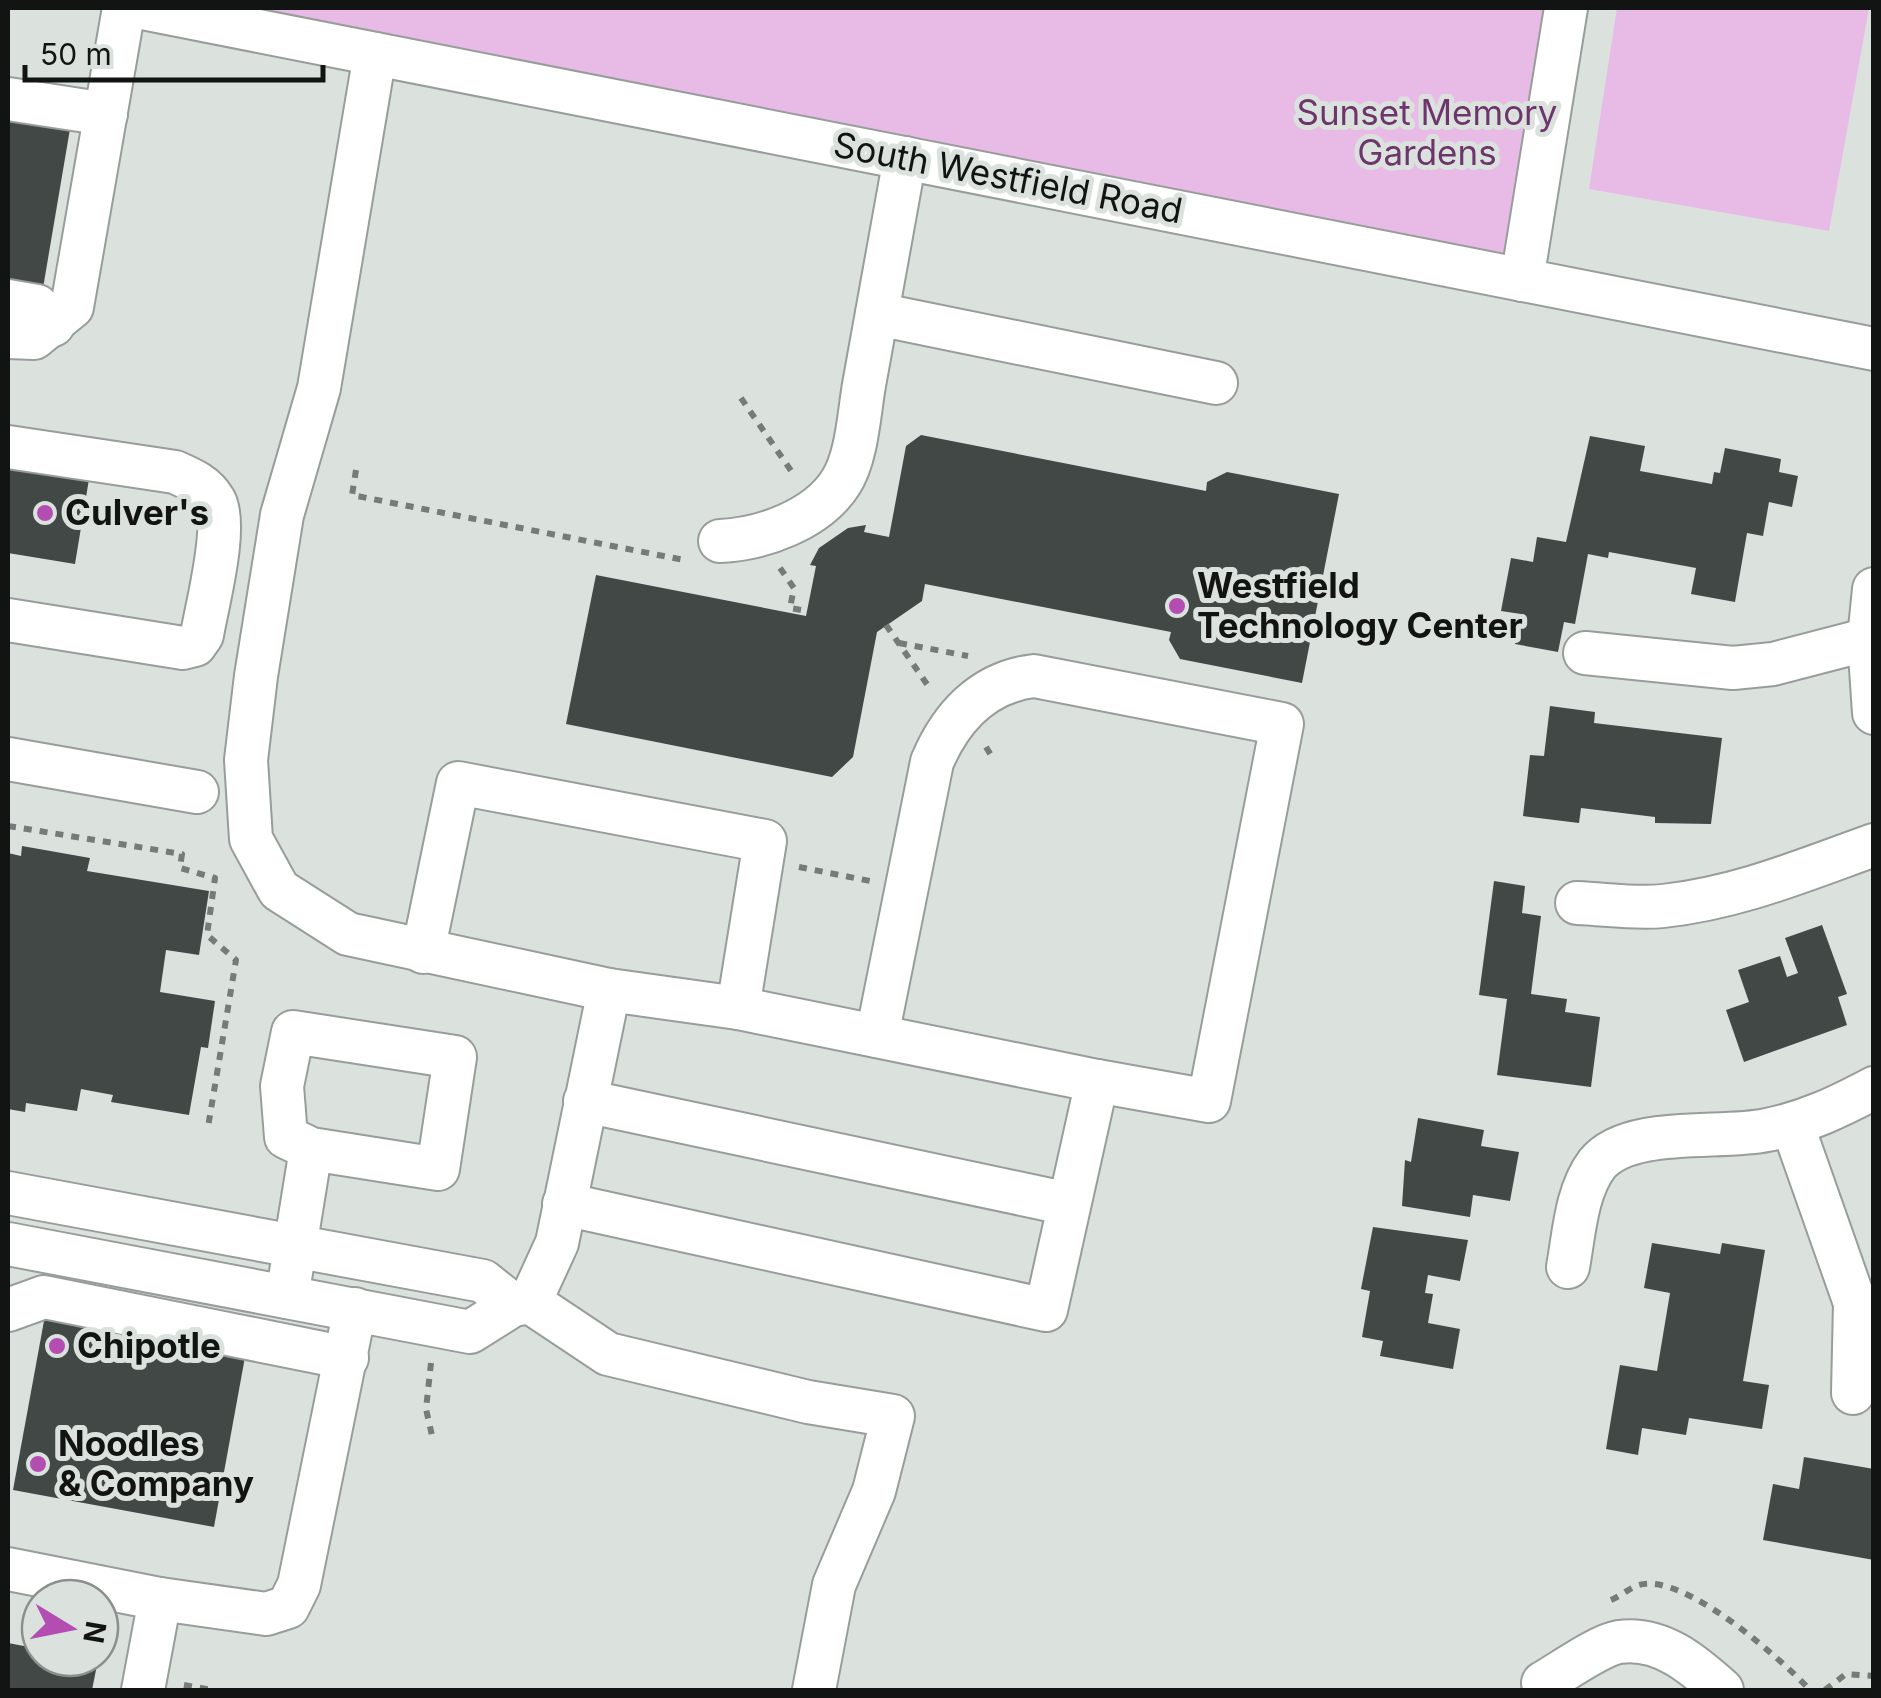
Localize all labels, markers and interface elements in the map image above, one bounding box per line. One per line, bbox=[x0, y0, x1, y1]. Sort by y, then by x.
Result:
scale bar bbox=[25, 20, 322, 82]
text: 50 m bbox=[40, 36, 112, 72]
park label: Sunset Memory Gardens bbox=[1296, 91, 1558, 173]
street label: South Westfield Road bbox=[830, 123, 1186, 231]
place label: Culver's bbox=[65, 491, 209, 533]
marker: Culver's bbox=[34, 502, 56, 524]
place label: Westfield Technology Center bbox=[1197, 564, 1523, 646]
marker: Westfield Technology Center bbox=[1166, 595, 1188, 617]
place label: Chipotle bbox=[77, 1324, 221, 1366]
marker: Chipotle bbox=[46, 1335, 68, 1357]
place label: Noodles & Company bbox=[58, 1422, 254, 1504]
marker: Noodles & Company bbox=[27, 1453, 49, 1475]
north arrow bbox=[20, 1578, 120, 1678]
text: N bbox=[76, 1619, 113, 1646]

